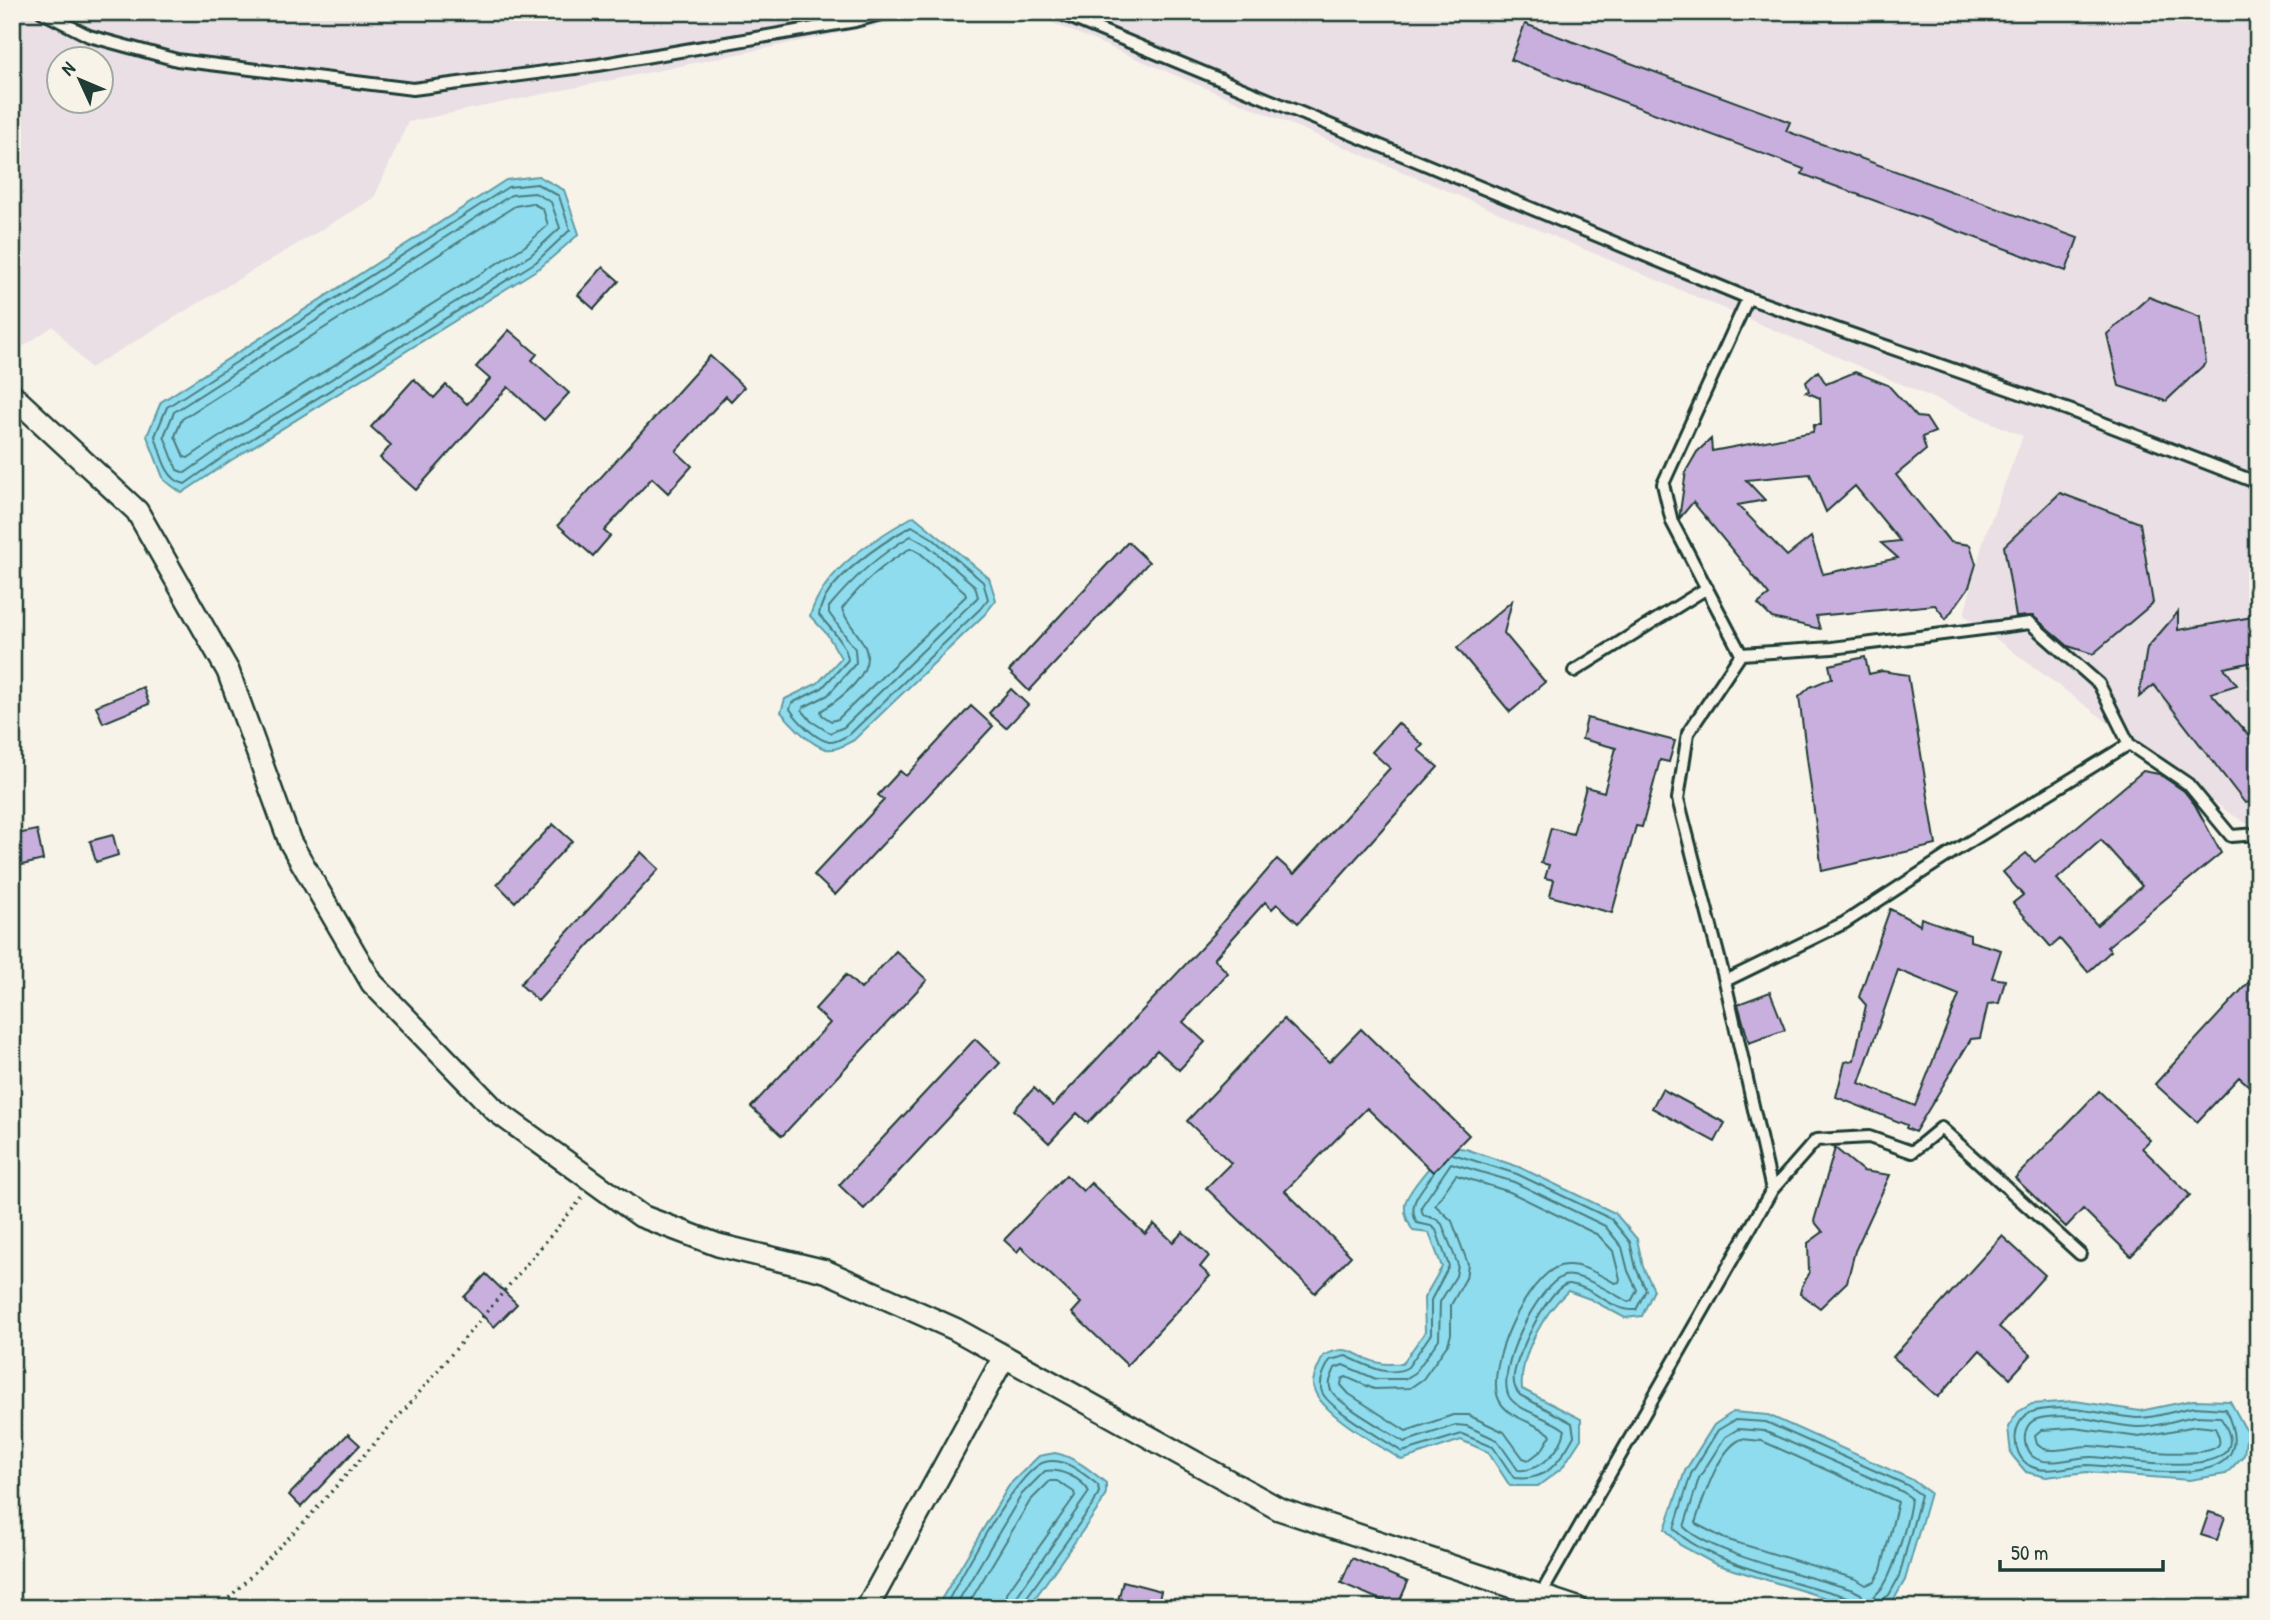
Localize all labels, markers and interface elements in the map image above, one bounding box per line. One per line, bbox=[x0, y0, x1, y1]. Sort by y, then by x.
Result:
north arrow bbox=[46, 46, 116, 116]
text: N bbox=[55, 56, 81, 81]
scale bar bbox=[2000, 1529, 2163, 1573]
text: 50 m bbox=[2011, 1538, 2048, 1567]

